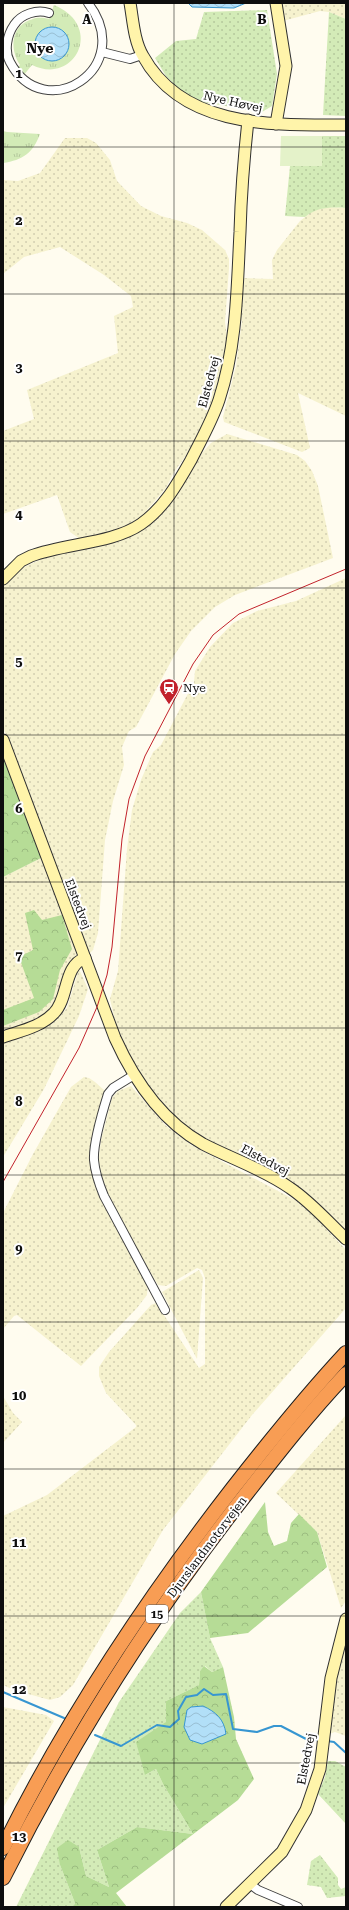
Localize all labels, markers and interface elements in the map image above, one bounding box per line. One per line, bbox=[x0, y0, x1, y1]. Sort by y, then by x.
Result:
text: A bbox=[82, 12, 92, 27]
text: B bbox=[257, 12, 267, 27]
district label: Nye bbox=[27, 40, 53, 56]
text: 1 bbox=[15, 66, 23, 81]
street label: Nye Høvej bbox=[202, 88, 264, 116]
text: 2 bbox=[15, 213, 23, 228]
street label: Elstedvej bbox=[195, 355, 223, 409]
text: 3 bbox=[15, 360, 23, 375]
text: 4 bbox=[15, 507, 23, 522]
text: 5 bbox=[15, 654, 23, 669]
station icon: Nye bbox=[158, 677, 180, 705]
place label: Nye bbox=[183, 681, 206, 695]
text: 6 bbox=[15, 801, 23, 816]
street label: Elstedvej bbox=[62, 877, 94, 931]
text: 7 bbox=[15, 948, 23, 963]
text: 8 bbox=[15, 1094, 23, 1109]
street label: Elstedvej bbox=[238, 1141, 292, 1179]
text: 9 bbox=[15, 1241, 23, 1256]
text: 10 bbox=[12, 1388, 26, 1403]
street label: Djurslandmotorvejen bbox=[164, 1493, 250, 1600]
text: 11 bbox=[12, 1535, 26, 1550]
road number: 15 bbox=[146, 1605, 168, 1623]
text: 12 bbox=[12, 1682, 26, 1697]
street label: Elstedvej bbox=[294, 1732, 318, 1786]
text: 13 bbox=[12, 1829, 26, 1844]

